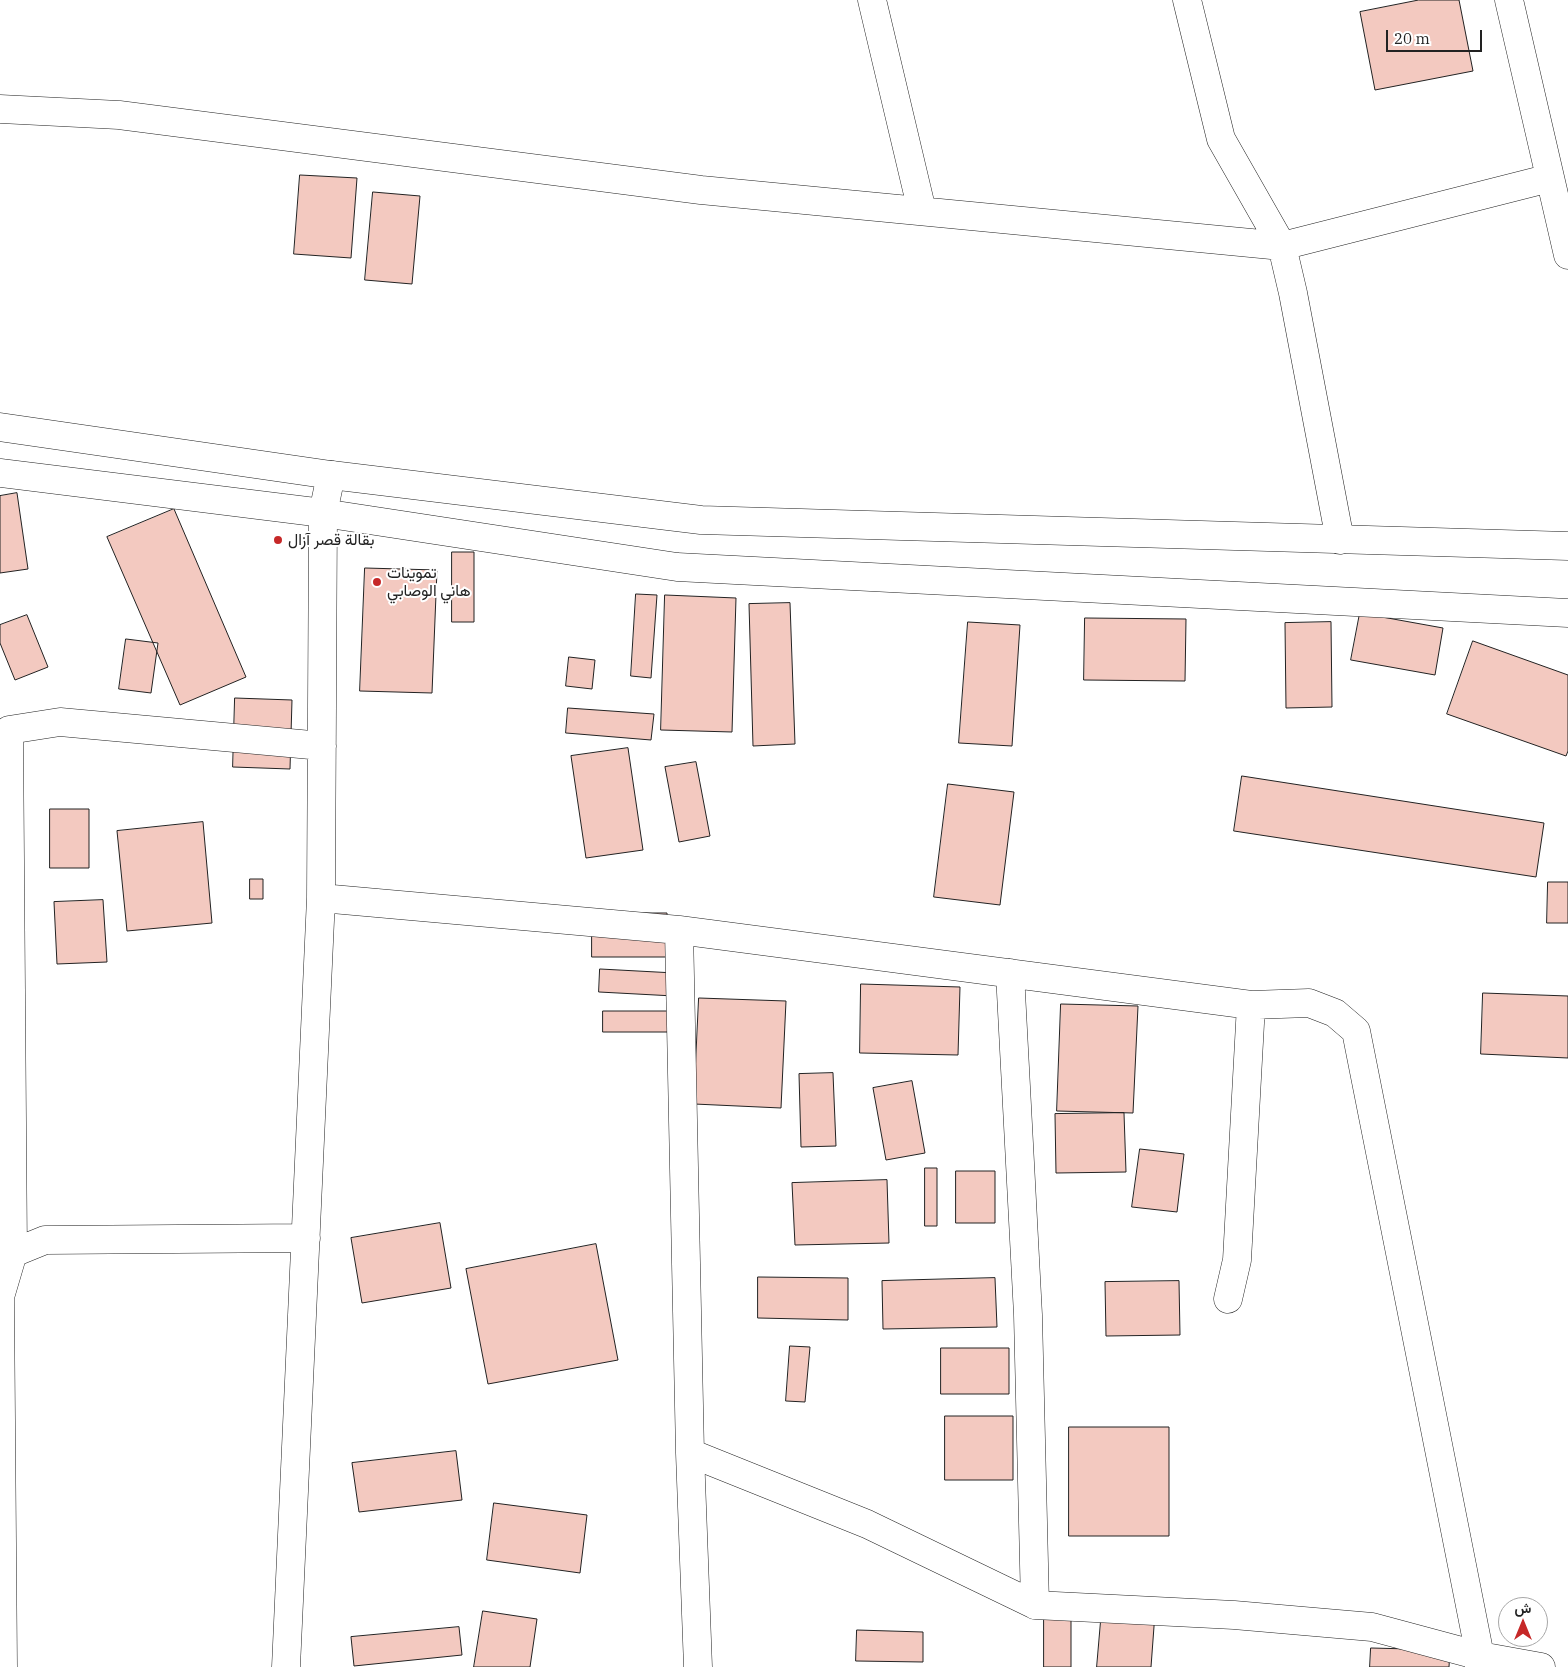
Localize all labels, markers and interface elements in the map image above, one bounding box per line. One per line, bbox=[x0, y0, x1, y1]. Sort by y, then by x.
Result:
scale bar bbox=[1388, 20, 1484, 52]
text: 20 m bbox=[1394, 29, 1430, 48]
place label: بقالة قصر آزال bbox=[288, 530, 374, 550]
marker: بقالة قصر آزال bbox=[272, 534, 284, 546]
place label: تموينات هاني الوصابي bbox=[387, 563, 471, 601]
marker: تموينات هاني الوصابي bbox=[371, 576, 383, 588]
north arrow bbox=[1498, 1597, 1548, 1647]
text: ش bbox=[1515, 1599, 1531, 1617]

